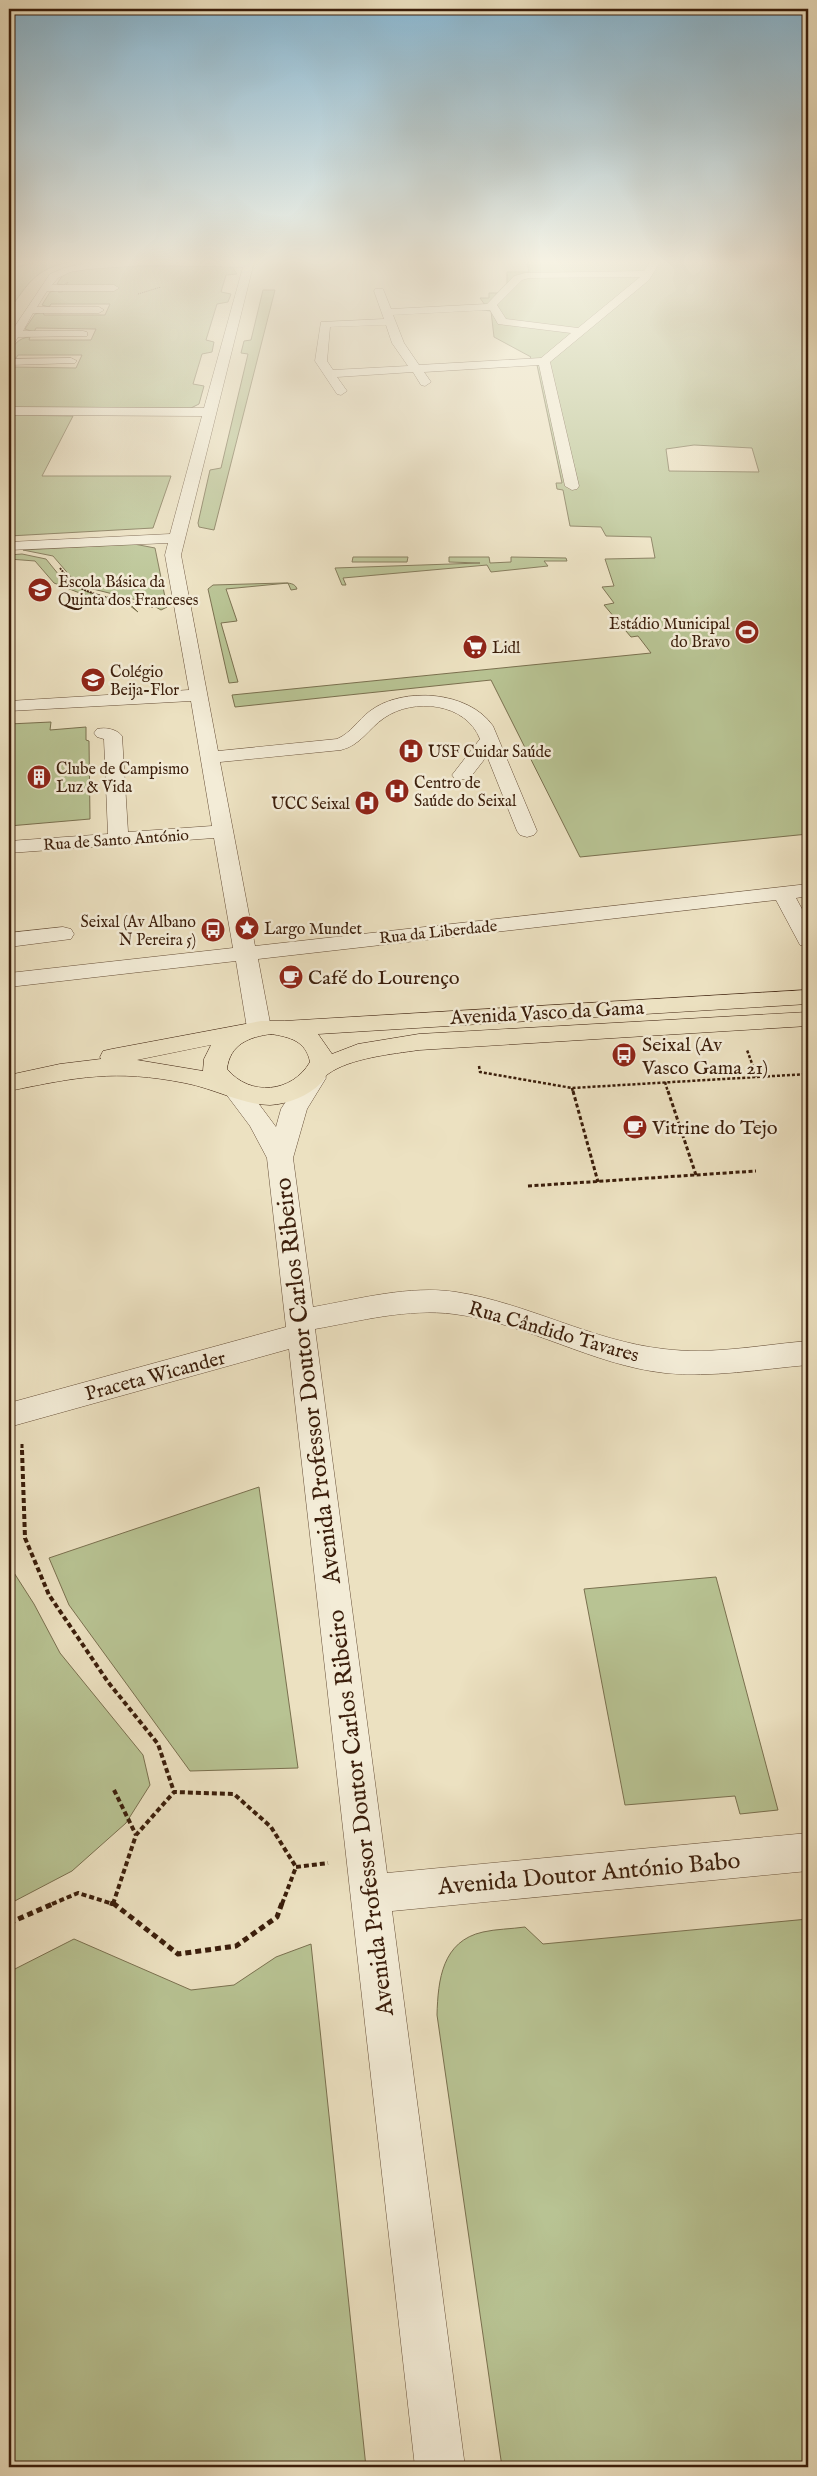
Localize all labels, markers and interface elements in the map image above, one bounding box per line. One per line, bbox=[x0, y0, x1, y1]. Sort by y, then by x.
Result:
place label: Escola Básica da Quinta dos Franceses bbox=[58, 573, 199, 611]
school or university icon: Escola Básica da Quinta dos Franceses bbox=[27, 577, 53, 603]
place label: Estádio Municipal do Bravo bbox=[609, 615, 731, 653]
sports icon: Estádio Municipal do Bravo bbox=[734, 619, 760, 645]
supermarket icon: Lidl bbox=[462, 634, 488, 660]
place label: Lidl bbox=[492, 639, 521, 659]
place label: Colégio Beija-Flor bbox=[110, 663, 179, 701]
school or university icon: Colégio Beija-Flor bbox=[80, 667, 106, 693]
hospital icon: USF Cuidar Saúde bbox=[398, 738, 424, 764]
place label: USF Cuidar Saúde bbox=[428, 743, 551, 763]
place label: Clube de Campismo Luz & Vida bbox=[56, 760, 189, 798]
building icon: Clube de Campismo Luz & Vida bbox=[26, 764, 52, 790]
place label: Centro de Saúde do Seixal bbox=[414, 774, 517, 812]
hospital icon: Centro de Saúde do Seixal bbox=[384, 778, 410, 804]
hospital icon: UCC Seixal bbox=[354, 790, 380, 816]
place label: UCC Seixal bbox=[271, 795, 351, 815]
street label: Rua de Santo António bbox=[43, 826, 190, 856]
place label: Seixal (Av Albano N Pereira 5) bbox=[81, 913, 196, 951]
place icon: Largo Mundet bbox=[234, 915, 260, 941]
bus stop icon: Seixal (Av Albano N Pereira 5) bbox=[200, 917, 226, 943]
street label: Rua da Liberdade bbox=[378, 917, 498, 949]
place label: Largo Mundet bbox=[264, 920, 362, 940]
cafe icon: Café do Lourenço bbox=[278, 964, 304, 990]
place label: Café do Lourenço bbox=[308, 966, 460, 991]
street label: Avenida Vasco da Gama bbox=[448, 996, 645, 1031]
place label: Seixal (Av Vasco Gama 21) bbox=[641, 1033, 768, 1081]
bus stop icon: Seixal (Av Vasco Gama 21) bbox=[611, 1042, 637, 1068]
cafe icon: Vitrine do Tejo bbox=[622, 1114, 648, 1140]
place label: Vitrine do Tejo bbox=[651, 1116, 778, 1141]
street label: Avenida Professor Doutor Carlos Ribeiro bbox=[268, 1176, 349, 1587]
street label: Rua Cândido Tavares bbox=[465, 1296, 642, 1369]
street label: Praceta Wicander bbox=[82, 1345, 229, 1407]
street label: Avenida Professor Doutor Carlos Ribeiro bbox=[321, 1608, 402, 2019]
street label: Avenida Doutor António Babo bbox=[436, 1846, 742, 1903]

